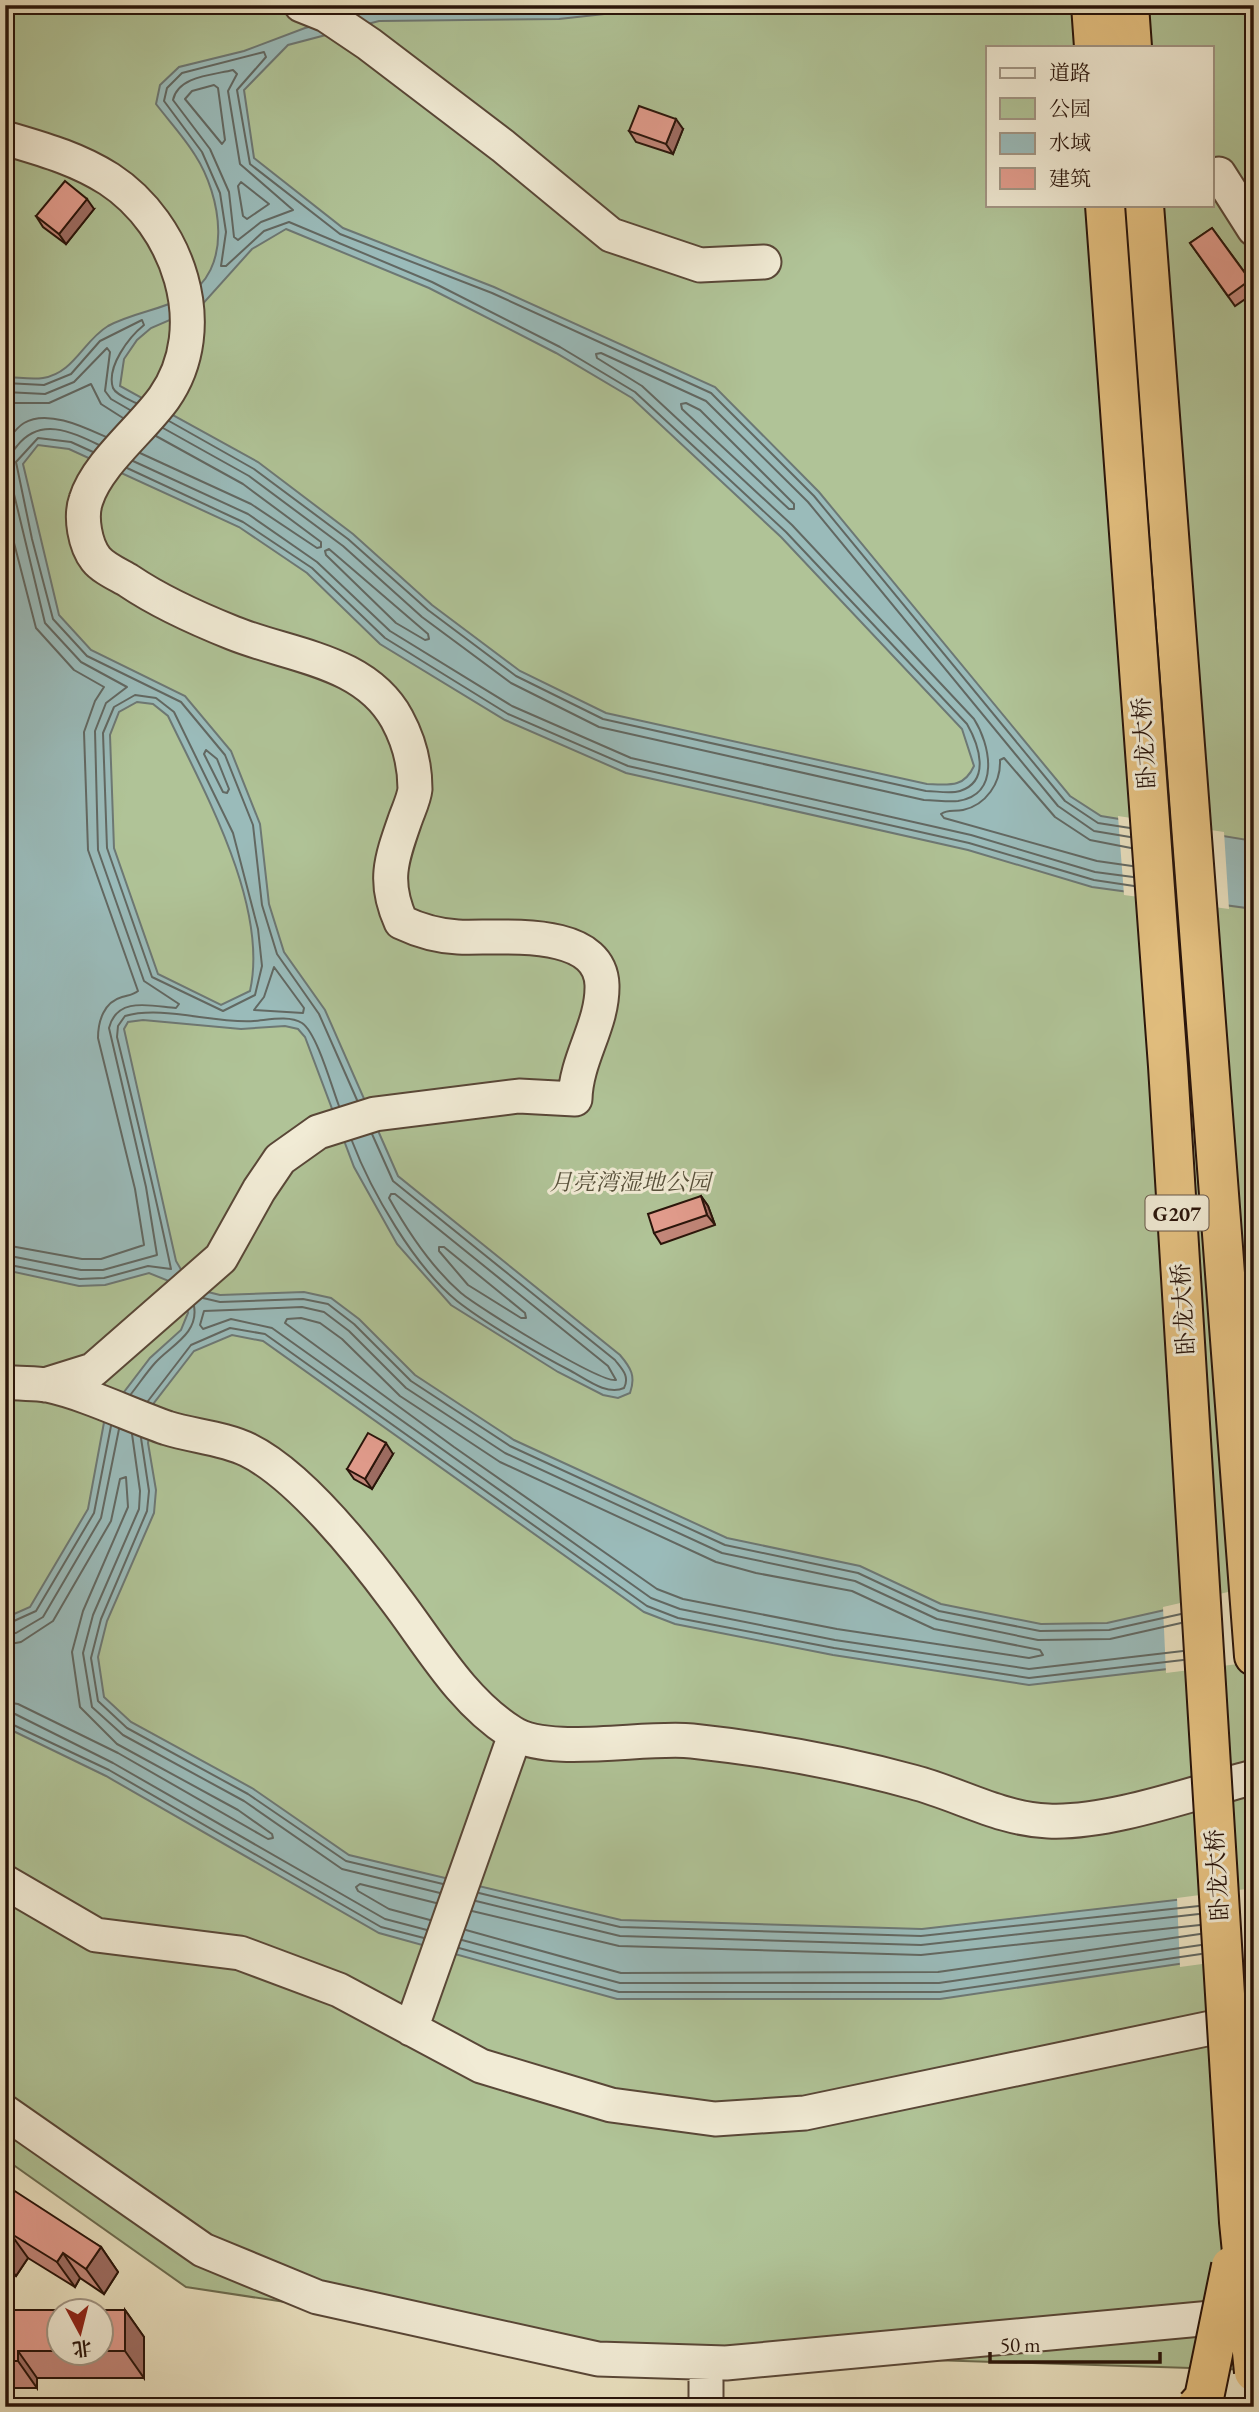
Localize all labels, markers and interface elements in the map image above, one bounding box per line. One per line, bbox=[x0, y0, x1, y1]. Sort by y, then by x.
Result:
legend bbox=[986, 46, 1214, 206]
text: 道路 bbox=[1049, 59, 1091, 86]
text: 公园 bbox=[1049, 95, 1091, 122]
text: 水域 bbox=[1049, 129, 1091, 156]
text: 建筑 bbox=[1049, 165, 1091, 192]
street label: 卧龙大桥 bbox=[1126, 696, 1162, 790]
park label: 月亮湾湿地公园 bbox=[550, 1167, 715, 1197]
road number: G207 bbox=[1146, 1196, 1208, 1230]
street label: 卧龙大桥 bbox=[1165, 1262, 1201, 1356]
street label: 卧龙大桥 bbox=[1199, 1828, 1235, 1922]
north arrow bbox=[46, 2296, 116, 2366]
scale bar bbox=[990, 2321, 1159, 2365]
text: 50 m bbox=[1000, 2331, 1041, 2358]
text: 北 bbox=[71, 2335, 93, 2362]

